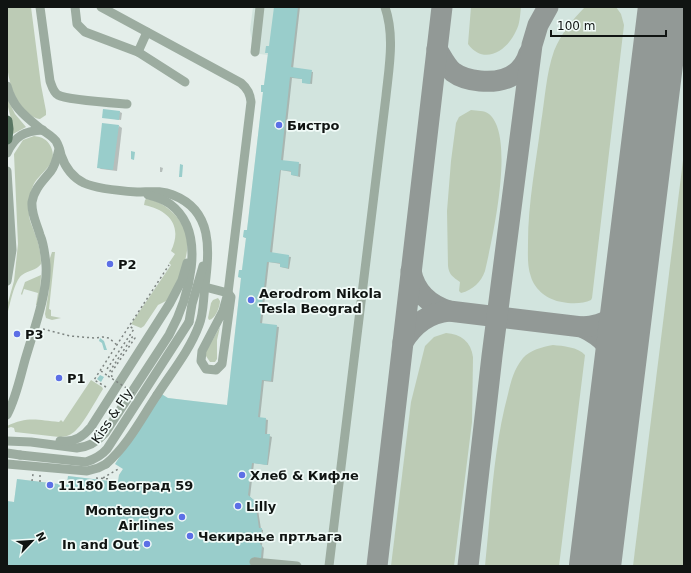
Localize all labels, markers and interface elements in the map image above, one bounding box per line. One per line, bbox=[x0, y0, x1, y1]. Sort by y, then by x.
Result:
scale bar bbox=[551, 12, 666, 38]
text: 100 m bbox=[557, 19, 595, 33]
place label: Бистро bbox=[287, 118, 340, 133]
marker: Бистро bbox=[274, 120, 284, 130]
place label: P2 bbox=[118, 257, 137, 272]
marker: P2 bbox=[105, 259, 115, 269]
place label: Aerodrom Nikola Tesla Beograd bbox=[259, 286, 382, 316]
marker: Aerodrom Nikola Tesla Beograd bbox=[246, 295, 256, 305]
place label: P3 bbox=[25, 327, 44, 342]
marker: P3 bbox=[12, 329, 22, 339]
place label: P1 bbox=[67, 371, 86, 386]
marker: P1 bbox=[54, 373, 64, 383]
street label: Kiss & Fly bbox=[88, 385, 136, 446]
place label: Хлеб & Кифле bbox=[250, 468, 359, 483]
marker: Хлеб & Кифле bbox=[237, 470, 247, 480]
place label: 11180 Београд 59 bbox=[58, 478, 193, 493]
marker: 11180 Београд 59 bbox=[45, 480, 55, 490]
place label: Lilly bbox=[246, 499, 277, 514]
marker: Lilly bbox=[233, 501, 243, 511]
place label: Montenegro Airlines bbox=[85, 503, 174, 533]
marker: Montenegro Airlines bbox=[177, 512, 187, 522]
north arrow bbox=[12, 521, 52, 561]
place label: Чекирање пртљага bbox=[198, 529, 342, 544]
text: N bbox=[33, 530, 48, 544]
marker: Чекирање пртљага bbox=[185, 531, 195, 541]
place label: In and Out bbox=[62, 537, 139, 552]
marker: In and Out bbox=[142, 539, 152, 549]

